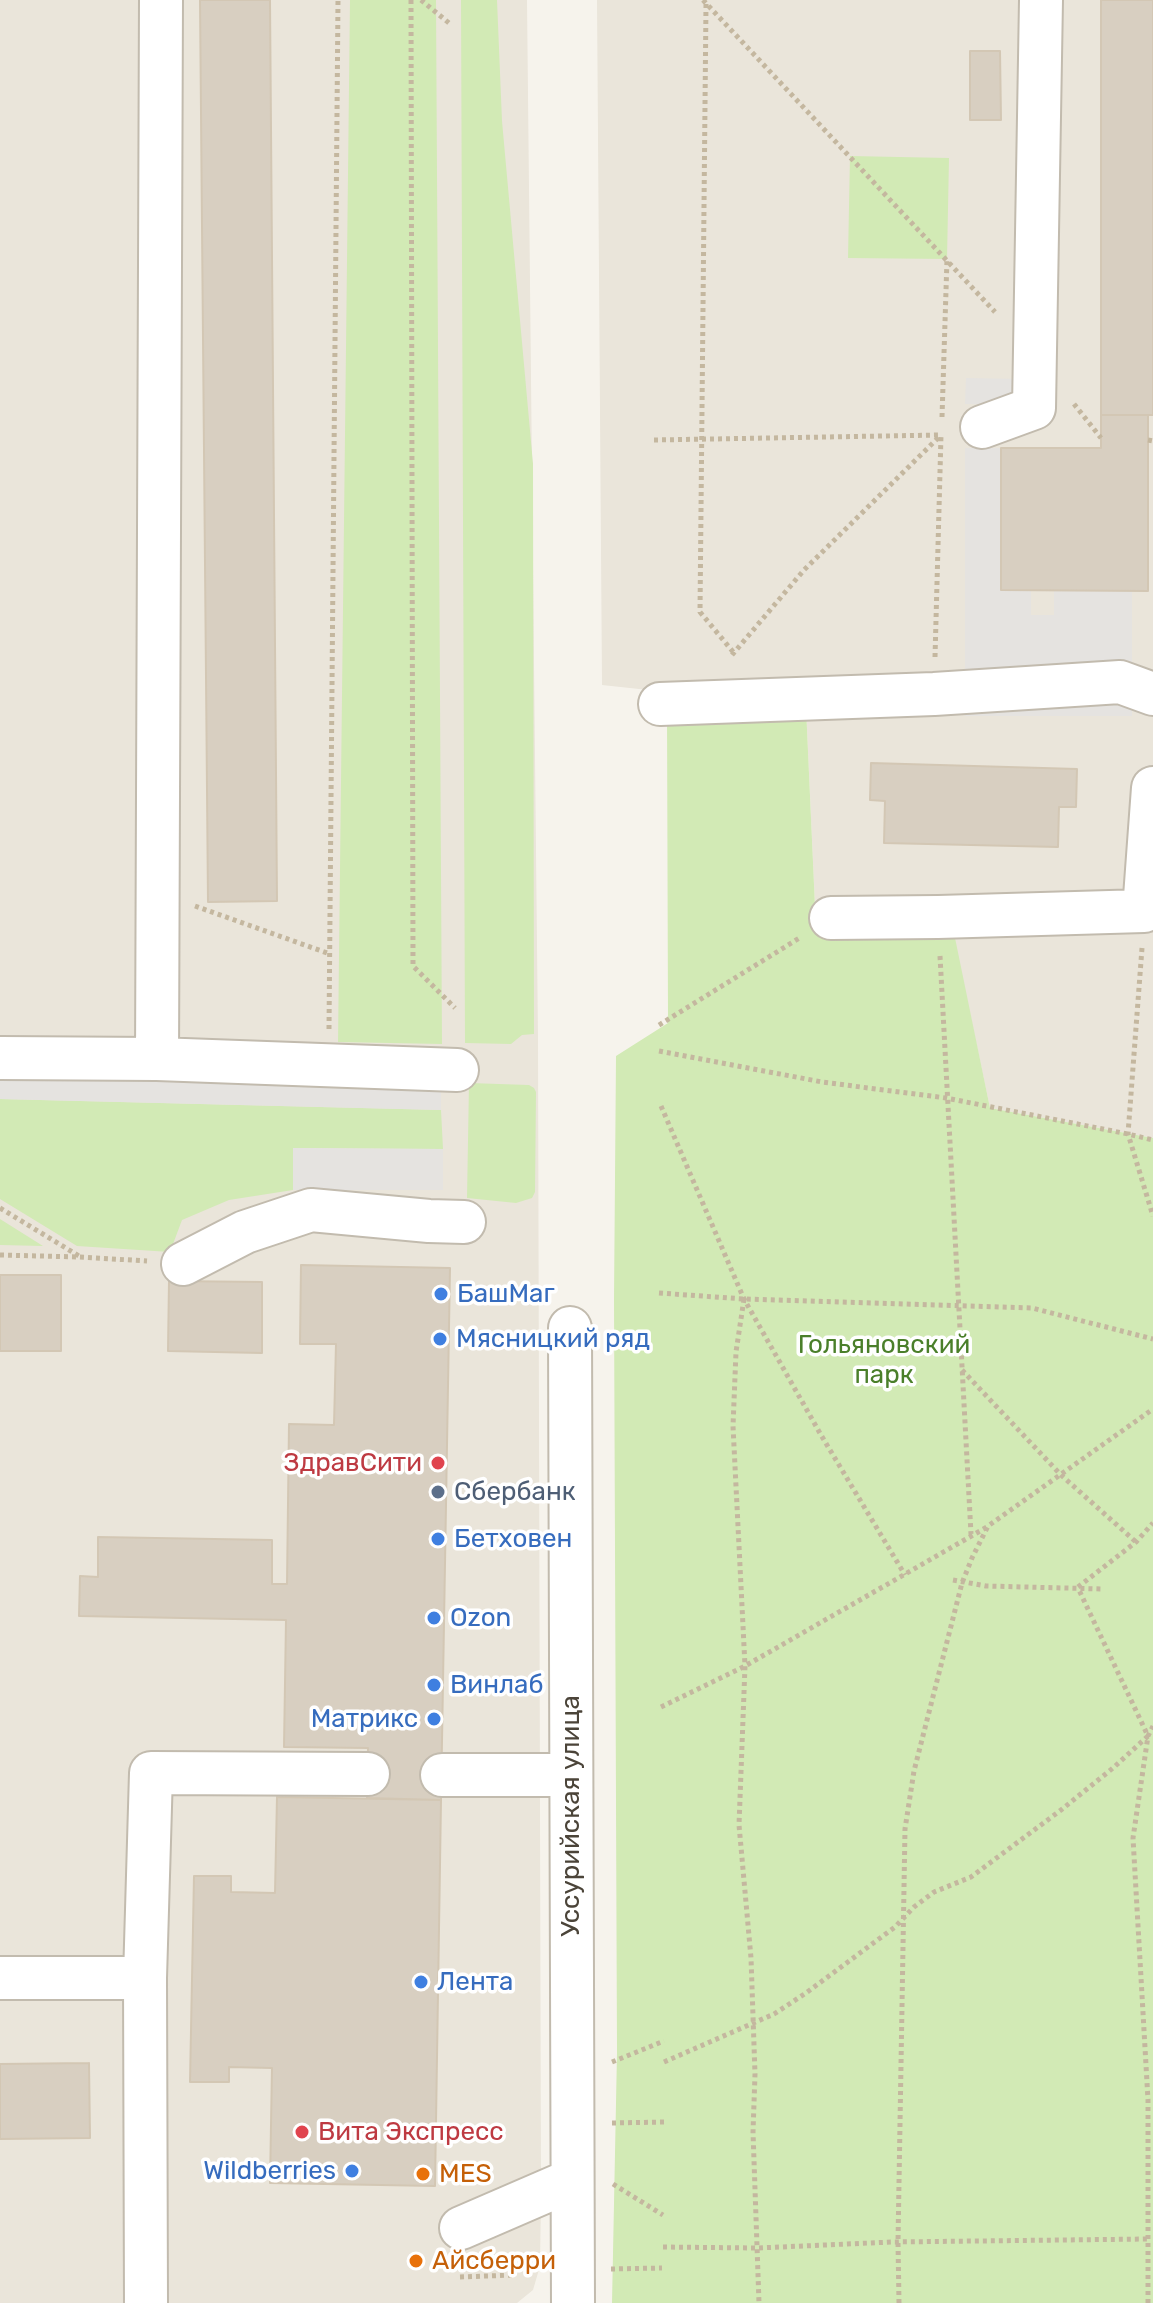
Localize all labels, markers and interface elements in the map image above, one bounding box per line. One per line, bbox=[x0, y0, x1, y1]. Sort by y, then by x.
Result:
place label: БашМаг bbox=[457, 1278, 555, 1310]
marker: БашМаг bbox=[432, 1285, 450, 1303]
place label: Мясницкий ряд bbox=[456, 1323, 650, 1355]
park label: Гольяновcкий парк bbox=[798, 1329, 970, 1390]
marker: Мясницкий ряд bbox=[431, 1330, 449, 1348]
place label: ЗдравСити bbox=[284, 1447, 422, 1479]
marker: ЗдравСити bbox=[429, 1454, 447, 1472]
place label: Сбербанк bbox=[454, 1476, 576, 1508]
marker: Сбербанк bbox=[429, 1483, 447, 1501]
place label: Бетховен bbox=[454, 1523, 572, 1555]
marker: Бетховен bbox=[429, 1530, 447, 1548]
place label: Ozon bbox=[450, 1602, 511, 1634]
marker: Ozon bbox=[425, 1609, 443, 1627]
place label: Винлаб bbox=[450, 1669, 544, 1701]
marker: Винлаб bbox=[425, 1676, 443, 1694]
street label: Уссурийская улица bbox=[555, 1695, 587, 1937]
place label: Матрикс bbox=[311, 1703, 418, 1735]
marker: Матрикс bbox=[425, 1710, 443, 1728]
place label: Лента bbox=[437, 1966, 513, 1998]
marker: Лента bbox=[412, 1973, 430, 1991]
place label: Вита Экспресс bbox=[318, 2116, 504, 2148]
marker: Вита Экспресс bbox=[293, 2123, 311, 2141]
place label: Wildberries bbox=[203, 2155, 336, 2187]
place label: MES bbox=[439, 2158, 492, 2190]
marker: Wildberries bbox=[343, 2162, 361, 2180]
marker: MES bbox=[414, 2165, 432, 2183]
place label: Айсберри bbox=[432, 2245, 556, 2277]
marker: Айсберри bbox=[407, 2252, 425, 2270]

